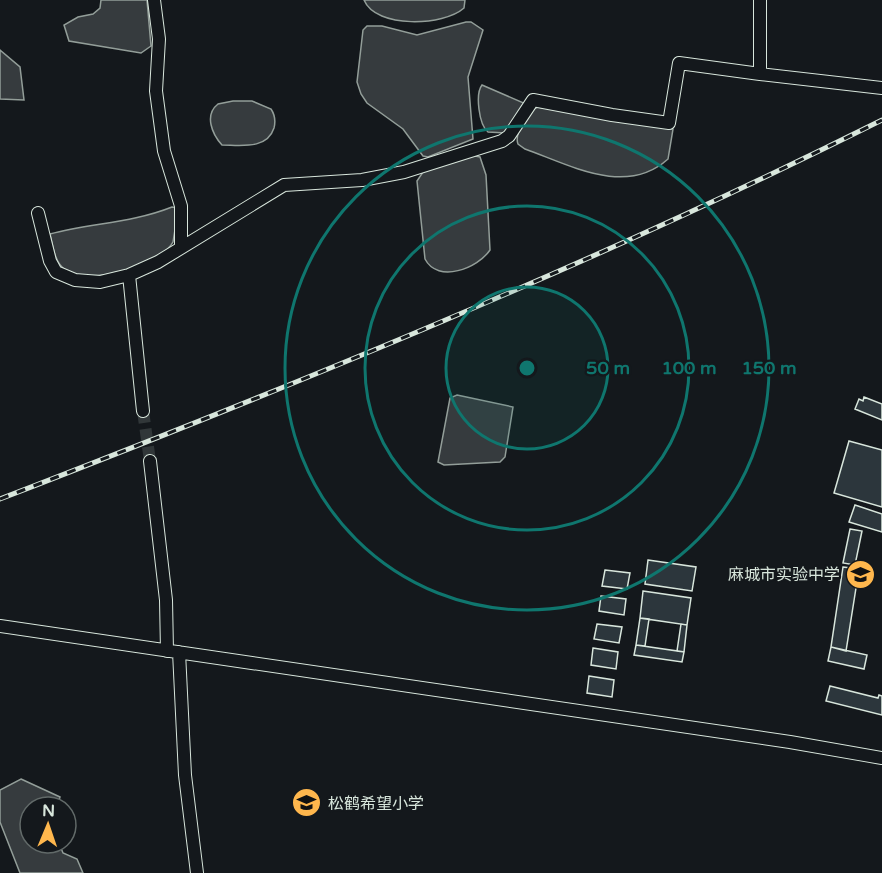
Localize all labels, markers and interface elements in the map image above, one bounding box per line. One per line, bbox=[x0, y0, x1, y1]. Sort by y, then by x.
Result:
text: 50 m bbox=[586, 357, 630, 379]
text: 100 m bbox=[661, 357, 717, 379]
text: 150 m bbox=[741, 357, 797, 379]
centre of rings bbox=[517, 358, 537, 378]
school or university icon: 麻城市实验中学 bbox=[845, 558, 877, 590]
place label: 麻城市实验中学 bbox=[728, 565, 840, 585]
school or university icon: 松鹤希望小学 bbox=[291, 787, 323, 819]
place label: 松鹤希望小学 bbox=[328, 794, 424, 814]
north arrow bbox=[18, 795, 78, 855]
text: N bbox=[42, 801, 55, 821]

